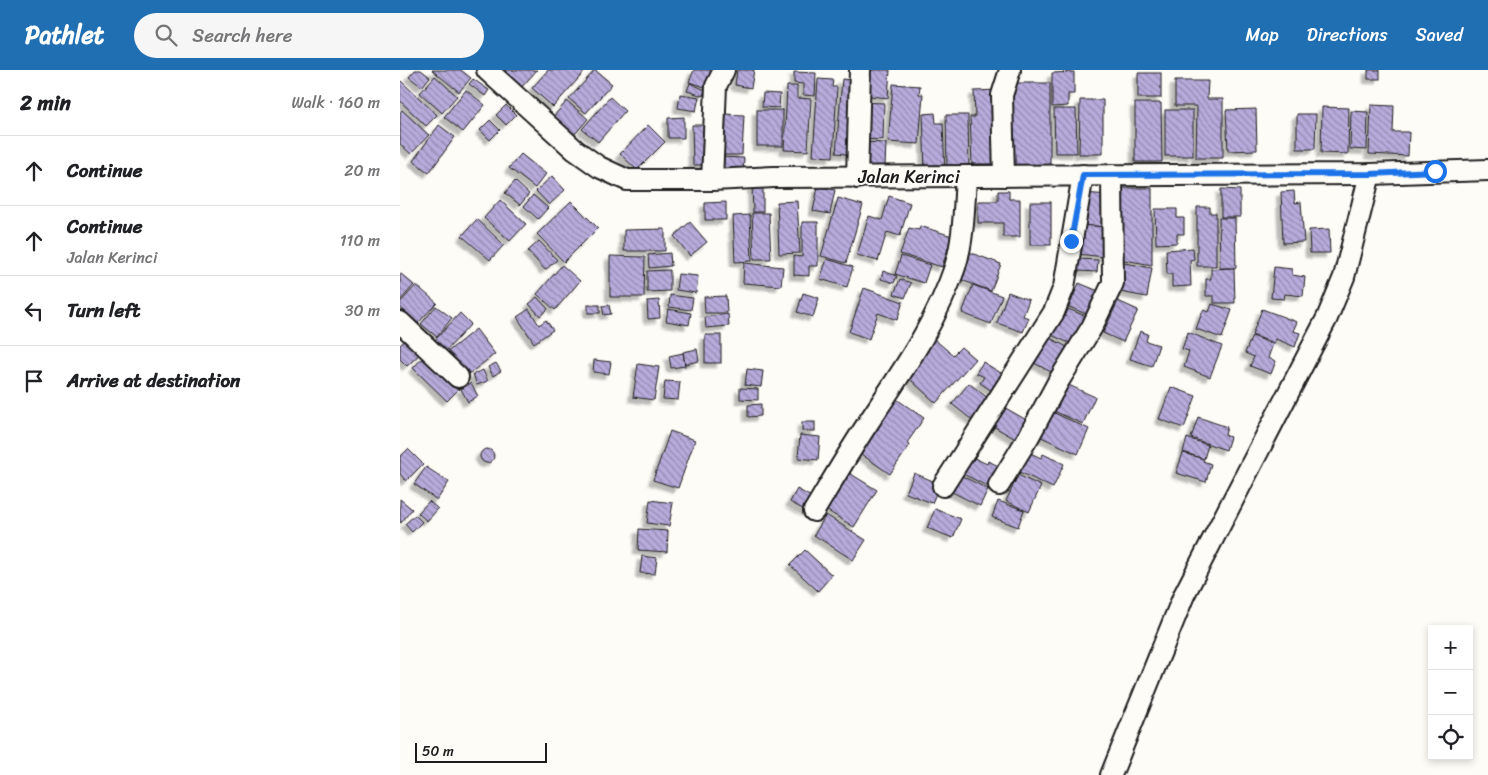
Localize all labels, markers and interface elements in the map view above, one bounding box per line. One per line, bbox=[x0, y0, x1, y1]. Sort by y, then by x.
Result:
search box bbox=[134, 13, 484, 58]
text: Pathlet bbox=[25, 14, 104, 56]
text: Search here bbox=[192, 19, 292, 52]
text: Map bbox=[1246, 19, 1279, 51]
text: Directions bbox=[1307, 19, 1388, 51]
text: Saved bbox=[1416, 19, 1463, 51]
icon: search bbox=[152, 21, 180, 49]
text: 2 min bbox=[20, 84, 71, 122]
text: Walk · 160 m bbox=[291, 88, 380, 117]
text: Continue bbox=[67, 154, 143, 187]
text: 20 m bbox=[344, 156, 380, 185]
icon: ahead bbox=[20, 157, 48, 185]
route start bbox=[1424, 160, 1447, 183]
street label: Jalan Kerinci bbox=[857, 161, 961, 193]
text: Continue bbox=[67, 210, 143, 243]
text: 110 m bbox=[340, 226, 380, 255]
icon: ahead bbox=[20, 227, 48, 255]
route end bbox=[1060, 230, 1083, 253]
text: Jalan Kerinci bbox=[67, 243, 157, 272]
text: Turn left bbox=[67, 294, 140, 327]
text: 30 m bbox=[345, 296, 380, 325]
icon: left bbox=[20, 297, 48, 325]
text: Arrive at destination bbox=[67, 364, 240, 397]
icon: arrive bbox=[20, 367, 48, 395]
map controls bbox=[1428, 625, 1473, 760]
button: + bbox=[1428, 625, 1473, 670]
button: − bbox=[1428, 670, 1473, 715]
button: locate bbox=[1428, 715, 1473, 760]
text: 50 m bbox=[422, 739, 454, 764]
scale bar bbox=[415, 740, 548, 763]

